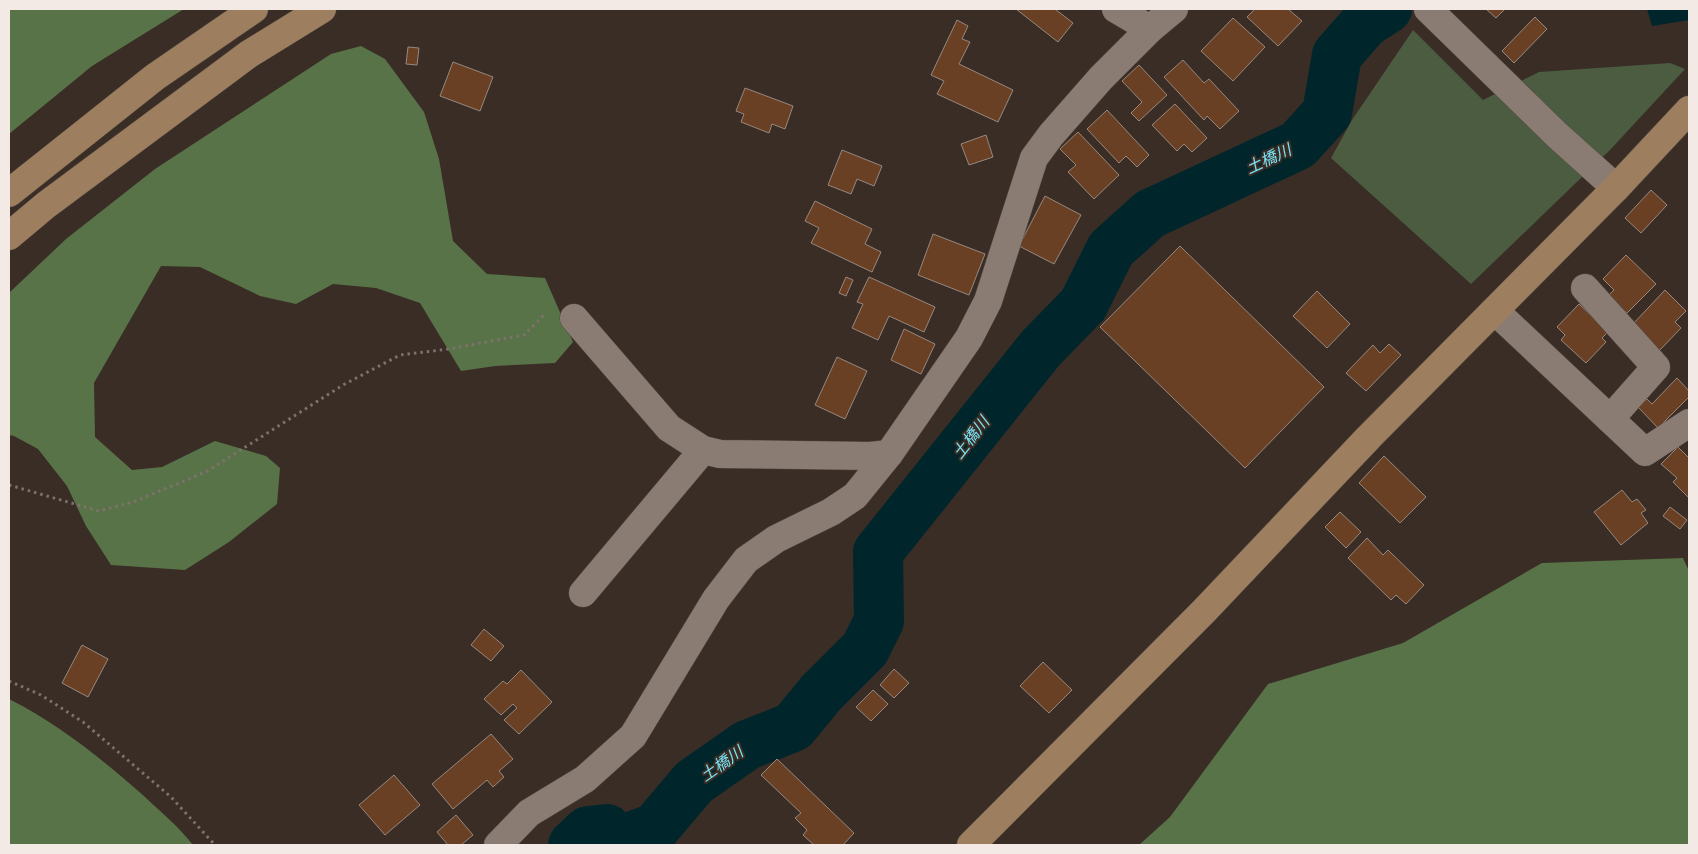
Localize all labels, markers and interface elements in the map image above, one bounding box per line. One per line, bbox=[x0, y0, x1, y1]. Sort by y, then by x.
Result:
water label: 土橋川 bbox=[1242, 137, 1296, 178]
water label: 土橋川 bbox=[947, 410, 994, 462]
water label: 土橋川 bbox=[695, 739, 748, 785]

